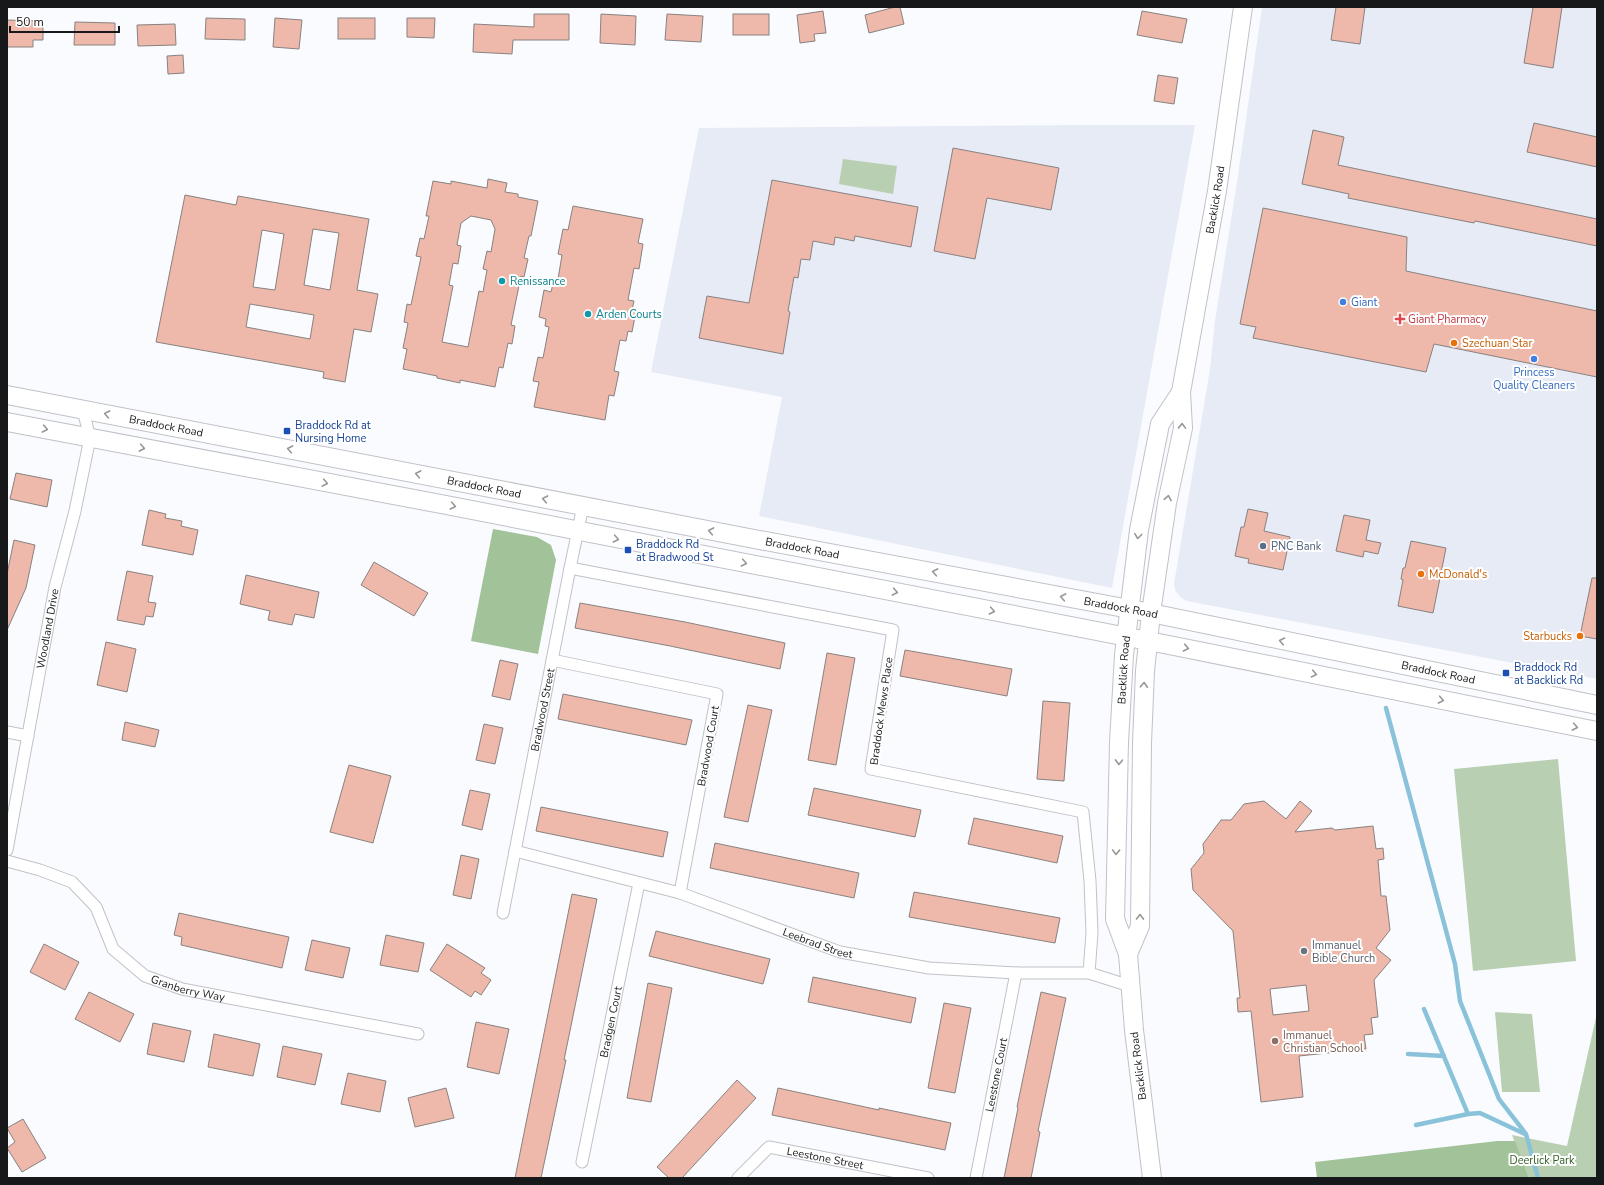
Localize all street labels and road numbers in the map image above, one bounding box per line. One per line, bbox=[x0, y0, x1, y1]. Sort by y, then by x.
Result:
street label: Backlick Road bbox=[1202, 165, 1228, 235]
street label: Braddock Road bbox=[128, 412, 204, 441]
street label: Braddock Road bbox=[446, 473, 522, 502]
street label: Braddock Road bbox=[764, 534, 841, 563]
street label: Woodland Drive bbox=[33, 587, 63, 670]
street label: Braddock Road bbox=[1083, 594, 1159, 622]
street label: Backlick Road bbox=[1114, 635, 1134, 705]
street label: Braddock Mews Place bbox=[866, 656, 897, 766]
street label: Braddock Road bbox=[1400, 658, 1477, 688]
street label: Bradwood Street bbox=[528, 667, 558, 753]
street label: Bradwood Court bbox=[694, 704, 723, 788]
street label: Leebrad Street bbox=[781, 925, 854, 962]
street label: Granberry Way bbox=[149, 972, 226, 1005]
street label: Bradgen Court bbox=[597, 985, 626, 1059]
street label: Backlick Road bbox=[1127, 1031, 1150, 1101]
street label: Leestone Court bbox=[982, 1037, 1011, 1113]
street label: Leestone Street bbox=[785, 1144, 865, 1173]

